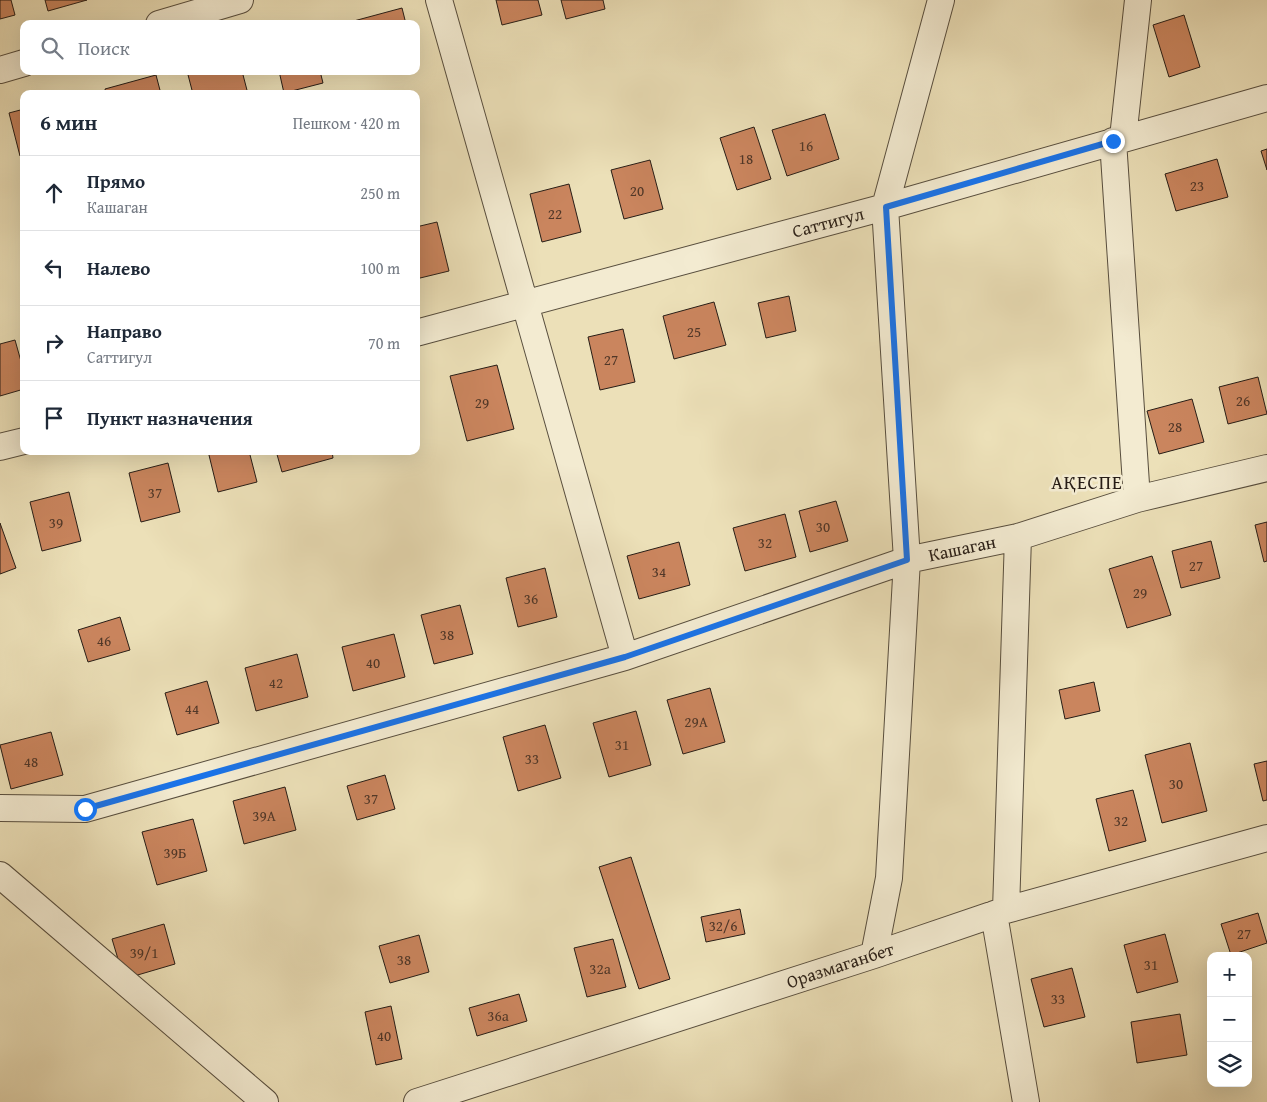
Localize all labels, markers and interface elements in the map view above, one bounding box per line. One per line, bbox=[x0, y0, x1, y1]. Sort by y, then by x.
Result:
search box bbox=[20, 20, 420, 75]
icon: search bbox=[38, 34, 66, 62]
text: Поиск bbox=[78, 34, 130, 62]
text: 6 мин bbox=[40, 107, 97, 138]
text: Пешком · 420 m bbox=[293, 111, 400, 135]
route end bbox=[1102, 130, 1125, 153]
house number: 16 bbox=[799, 135, 813, 156]
house number: 18 bbox=[739, 148, 753, 169]
text: Прямо bbox=[87, 167, 145, 195]
house number: 23 bbox=[1190, 175, 1204, 196]
icon: ahead bbox=[40, 179, 68, 207]
house number: 20 bbox=[630, 180, 644, 201]
text: 250 m bbox=[360, 181, 400, 205]
text: Кашаган bbox=[87, 195, 148, 219]
street label: Саттигул bbox=[789, 199, 867, 245]
house number: 22 bbox=[548, 203, 562, 224]
icon: left bbox=[40, 254, 68, 282]
text: Налево bbox=[87, 254, 150, 282]
text: 100 m bbox=[360, 256, 400, 280]
text: Направо bbox=[87, 317, 162, 345]
house number: 25 bbox=[687, 321, 701, 342]
icon: right bbox=[40, 329, 68, 357]
text: 70 m bbox=[368, 331, 400, 355]
text: Саттигул bbox=[87, 345, 152, 369]
house number: 27 bbox=[604, 349, 618, 370]
house number: 26 bbox=[1236, 390, 1250, 411]
house number: 29 bbox=[475, 392, 489, 413]
icon: arrive bbox=[40, 404, 68, 432]
text: Пункт назначения bbox=[87, 404, 253, 432]
house number: 28 bbox=[1168, 416, 1182, 437]
district label: АҚЕСПЕ bbox=[1051, 468, 1123, 496]
house number: 37 bbox=[148, 482, 162, 503]
house number: 39 bbox=[49, 512, 63, 533]
house number: 30 bbox=[816, 516, 830, 537]
street label: Кашаган bbox=[926, 528, 998, 568]
house number: 32 bbox=[758, 532, 772, 553]
house number: 27 bbox=[1189, 555, 1203, 576]
house number: 34 bbox=[652, 561, 666, 582]
house number: 29 bbox=[1133, 582, 1147, 603]
house number: 36 bbox=[524, 588, 538, 609]
house number: 38 bbox=[440, 624, 454, 645]
house number: 46 bbox=[97, 630, 111, 651]
house number: 40 bbox=[366, 652, 380, 673]
house number: 42 bbox=[269, 672, 283, 693]
house number: 44 bbox=[185, 698, 199, 719]
house number: 29А bbox=[684, 711, 708, 732]
house number: 31 bbox=[615, 734, 629, 755]
house number: 33 bbox=[525, 748, 539, 769]
house number: 48 bbox=[24, 751, 38, 772]
house number: 30 bbox=[1169, 773, 1183, 794]
house number: 37 bbox=[364, 788, 378, 809]
route start bbox=[74, 798, 97, 821]
house number: 39А bbox=[252, 805, 276, 826]
house number: 32 bbox=[1114, 810, 1128, 831]
house number: 39Б bbox=[164, 842, 186, 863]
house number: 32/6 bbox=[709, 915, 737, 936]
house number: 27 bbox=[1237, 923, 1251, 944]
street label: Оразмаганбет bbox=[783, 935, 897, 995]
house number: 39/1 bbox=[130, 942, 158, 963]
house number: 38 bbox=[397, 949, 411, 970]
map controls bbox=[1207, 952, 1252, 1087]
button: + bbox=[1207, 952, 1252, 997]
house number: 31 bbox=[1144, 954, 1158, 975]
house number: 32а bbox=[589, 958, 612, 979]
house number: 33 bbox=[1051, 988, 1065, 1009]
button: − bbox=[1207, 997, 1252, 1042]
house number: 36а bbox=[487, 1005, 510, 1026]
house number: 40 bbox=[377, 1025, 391, 1046]
button: layers bbox=[1207, 1042, 1252, 1087]

